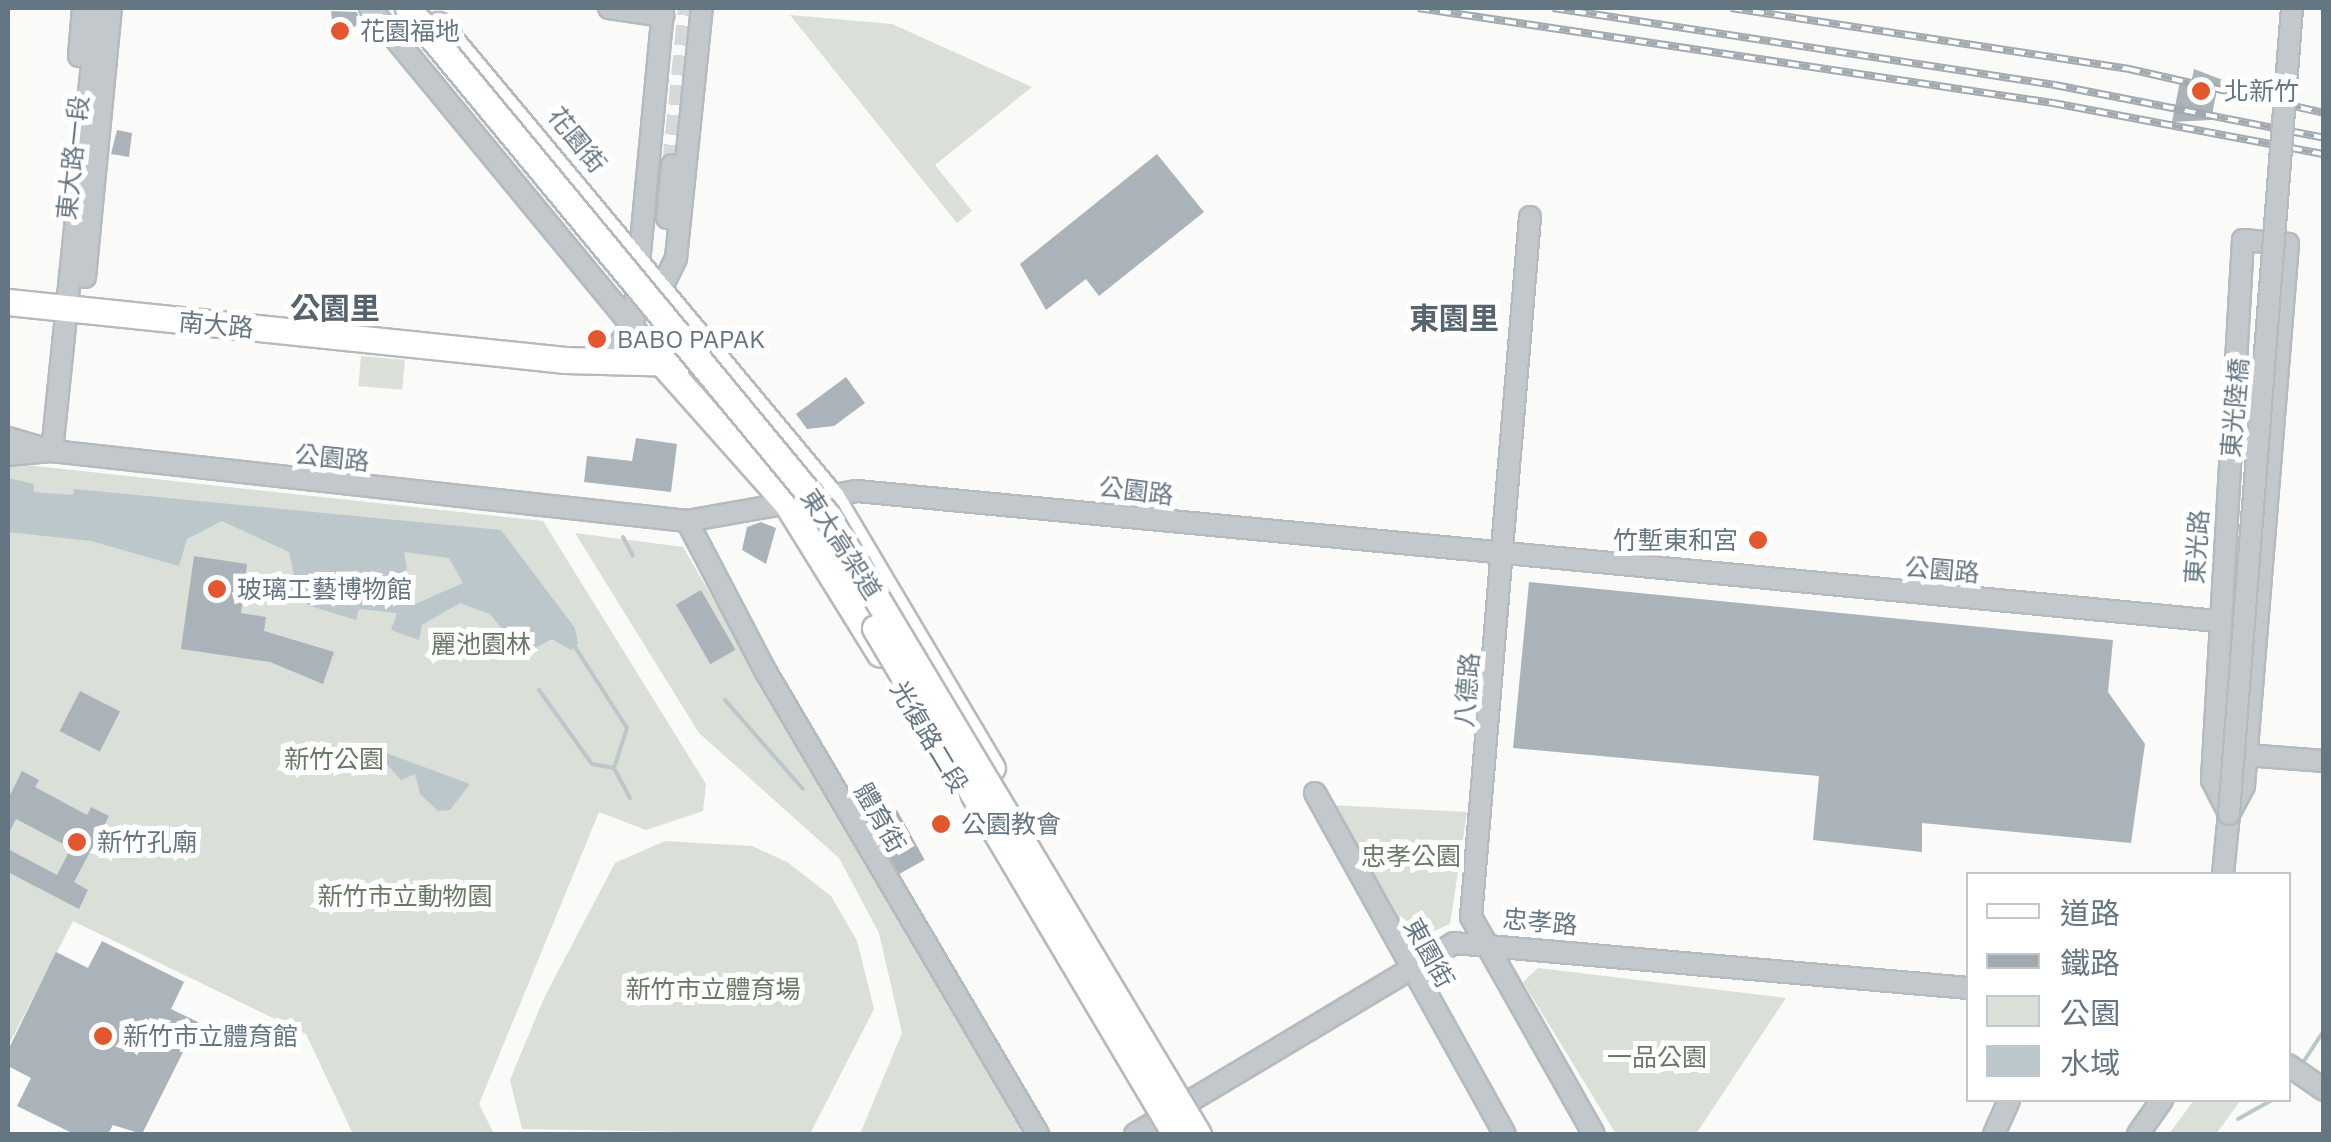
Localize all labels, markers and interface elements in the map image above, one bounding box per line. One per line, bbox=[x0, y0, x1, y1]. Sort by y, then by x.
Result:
place label: 花園福地 bbox=[360, 16, 460, 46]
marker: 花園福地 bbox=[329, 20, 351, 42]
place label: 北新竹 bbox=[2224, 76, 2299, 106]
marker: 北新竹 bbox=[2188, 78, 2214, 104]
street label: 東大路一段 bbox=[52, 94, 94, 222]
street label: 花園街 bbox=[542, 101, 612, 179]
district label: 公園里 bbox=[290, 290, 380, 326]
district label: 東園里 bbox=[1409, 300, 1499, 336]
street label: 南大路 bbox=[177, 307, 255, 343]
place label: BABO PAPAK bbox=[617, 324, 765, 354]
marker: BABO PAPAK bbox=[586, 328, 608, 350]
street label: 東光陸橋 bbox=[2216, 357, 2254, 459]
street label: 公園路 bbox=[293, 439, 371, 477]
street label: 公園路 bbox=[1097, 472, 1175, 510]
street label: 東大高架道 bbox=[794, 483, 888, 605]
street label: 東光路 bbox=[2179, 509, 2215, 585]
place label: 竹塹東和宮 bbox=[1613, 525, 1738, 555]
marker: 竹塹東和宮 bbox=[1747, 529, 1769, 551]
street label: 公園路 bbox=[1903, 552, 1981, 588]
place label: 玻璃工藝博物館 bbox=[237, 574, 412, 604]
marker: 玻璃工藝博物館 bbox=[206, 578, 228, 600]
park label: 麗池園林 bbox=[431, 629, 531, 659]
street label: 八德路 bbox=[1449, 651, 1485, 729]
street label: 光復路二段 bbox=[884, 676, 974, 798]
park label: 新竹公園 bbox=[284, 744, 384, 774]
street label: 體育街 bbox=[848, 778, 912, 858]
place label: 公園教會 bbox=[961, 809, 1061, 839]
marker: 公園教會 bbox=[930, 813, 952, 835]
place label: 新竹孔廟 bbox=[97, 827, 197, 857]
marker: 新竹孔廟 bbox=[66, 831, 88, 853]
park label: 忠孝公園 bbox=[1361, 841, 1461, 871]
legend bbox=[1966, 872, 2291, 1102]
park label: 新竹市立動物園 bbox=[318, 881, 492, 911]
text: 道路 bbox=[2060, 893, 2120, 932]
street label: 忠孝路 bbox=[1501, 904, 1579, 940]
street label: 東園街 bbox=[1398, 913, 1460, 993]
text: 鐵路 bbox=[2060, 943, 2120, 982]
park label: 新竹市立體育場 bbox=[626, 974, 800, 1004]
text: 公園 bbox=[2060, 993, 2120, 1032]
place label: 新竹市立體育館 bbox=[123, 1021, 298, 1051]
marker: 新竹市立體育館 bbox=[92, 1025, 114, 1047]
park label: 一品公園 bbox=[1607, 1042, 1707, 1072]
text: 水域 bbox=[2060, 1043, 2120, 1082]

